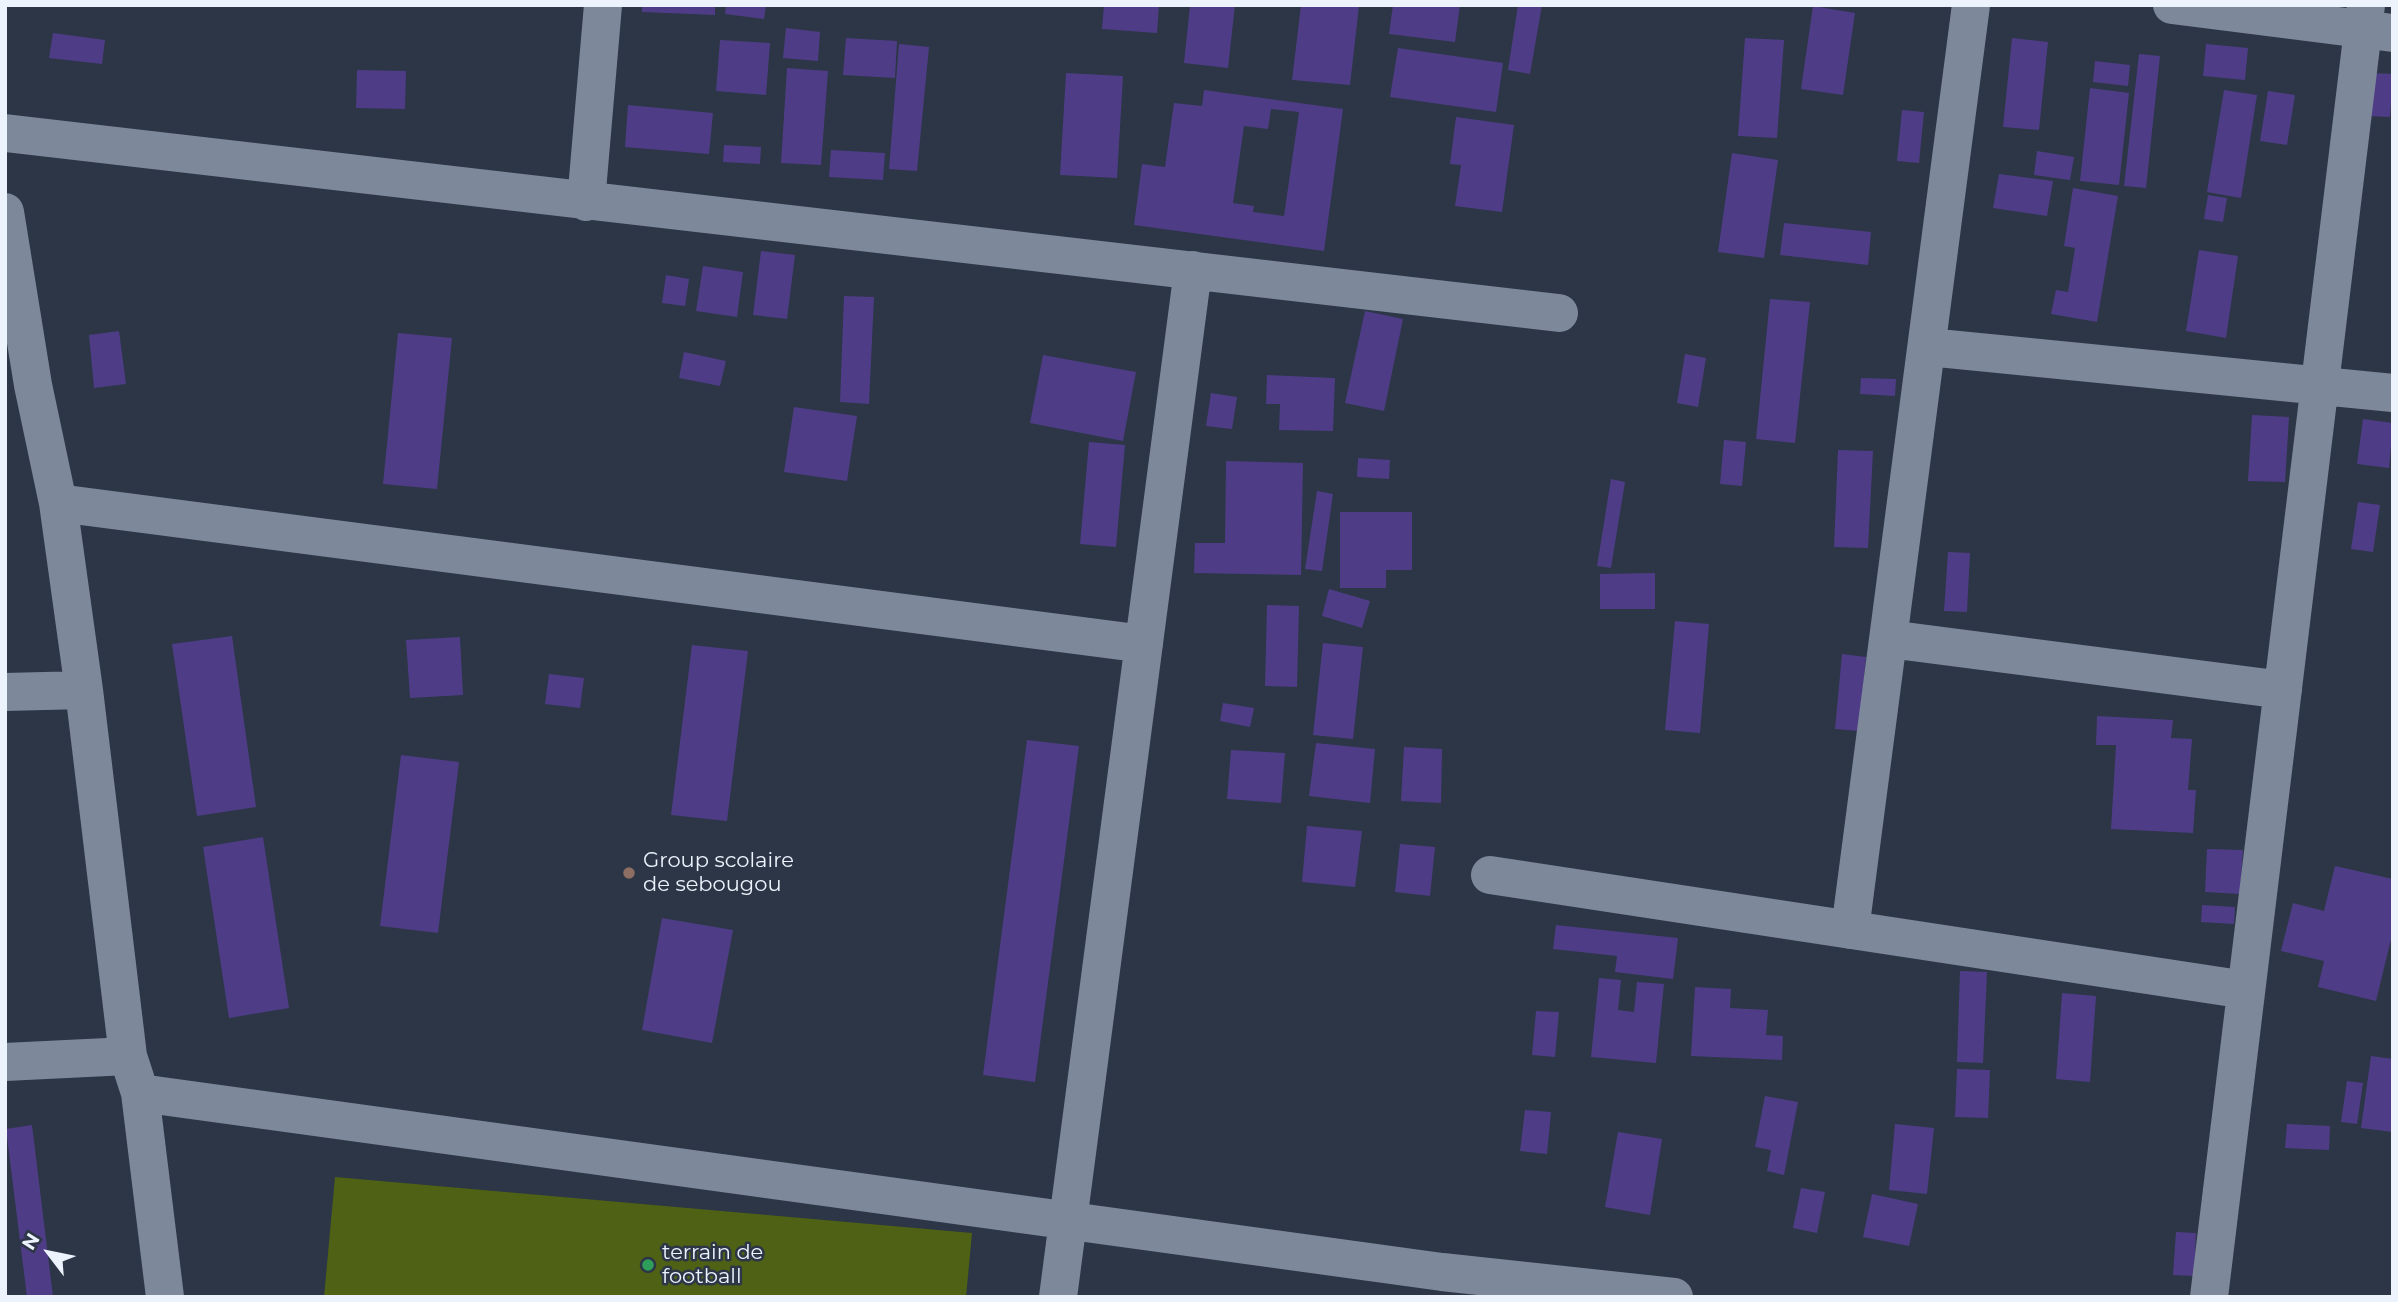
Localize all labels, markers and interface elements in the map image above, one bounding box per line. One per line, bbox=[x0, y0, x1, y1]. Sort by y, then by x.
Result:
place label: Group scolaire de sebougou bbox=[643, 848, 794, 898]
marker: Group scolaire de sebougou bbox=[621, 865, 637, 881]
north arrow bbox=[14, 1218, 84, 1288]
text: N bbox=[17, 1229, 45, 1254]
place label: terrain de football bbox=[662, 1240, 763, 1290]
marker: terrain de football bbox=[640, 1257, 656, 1273]

